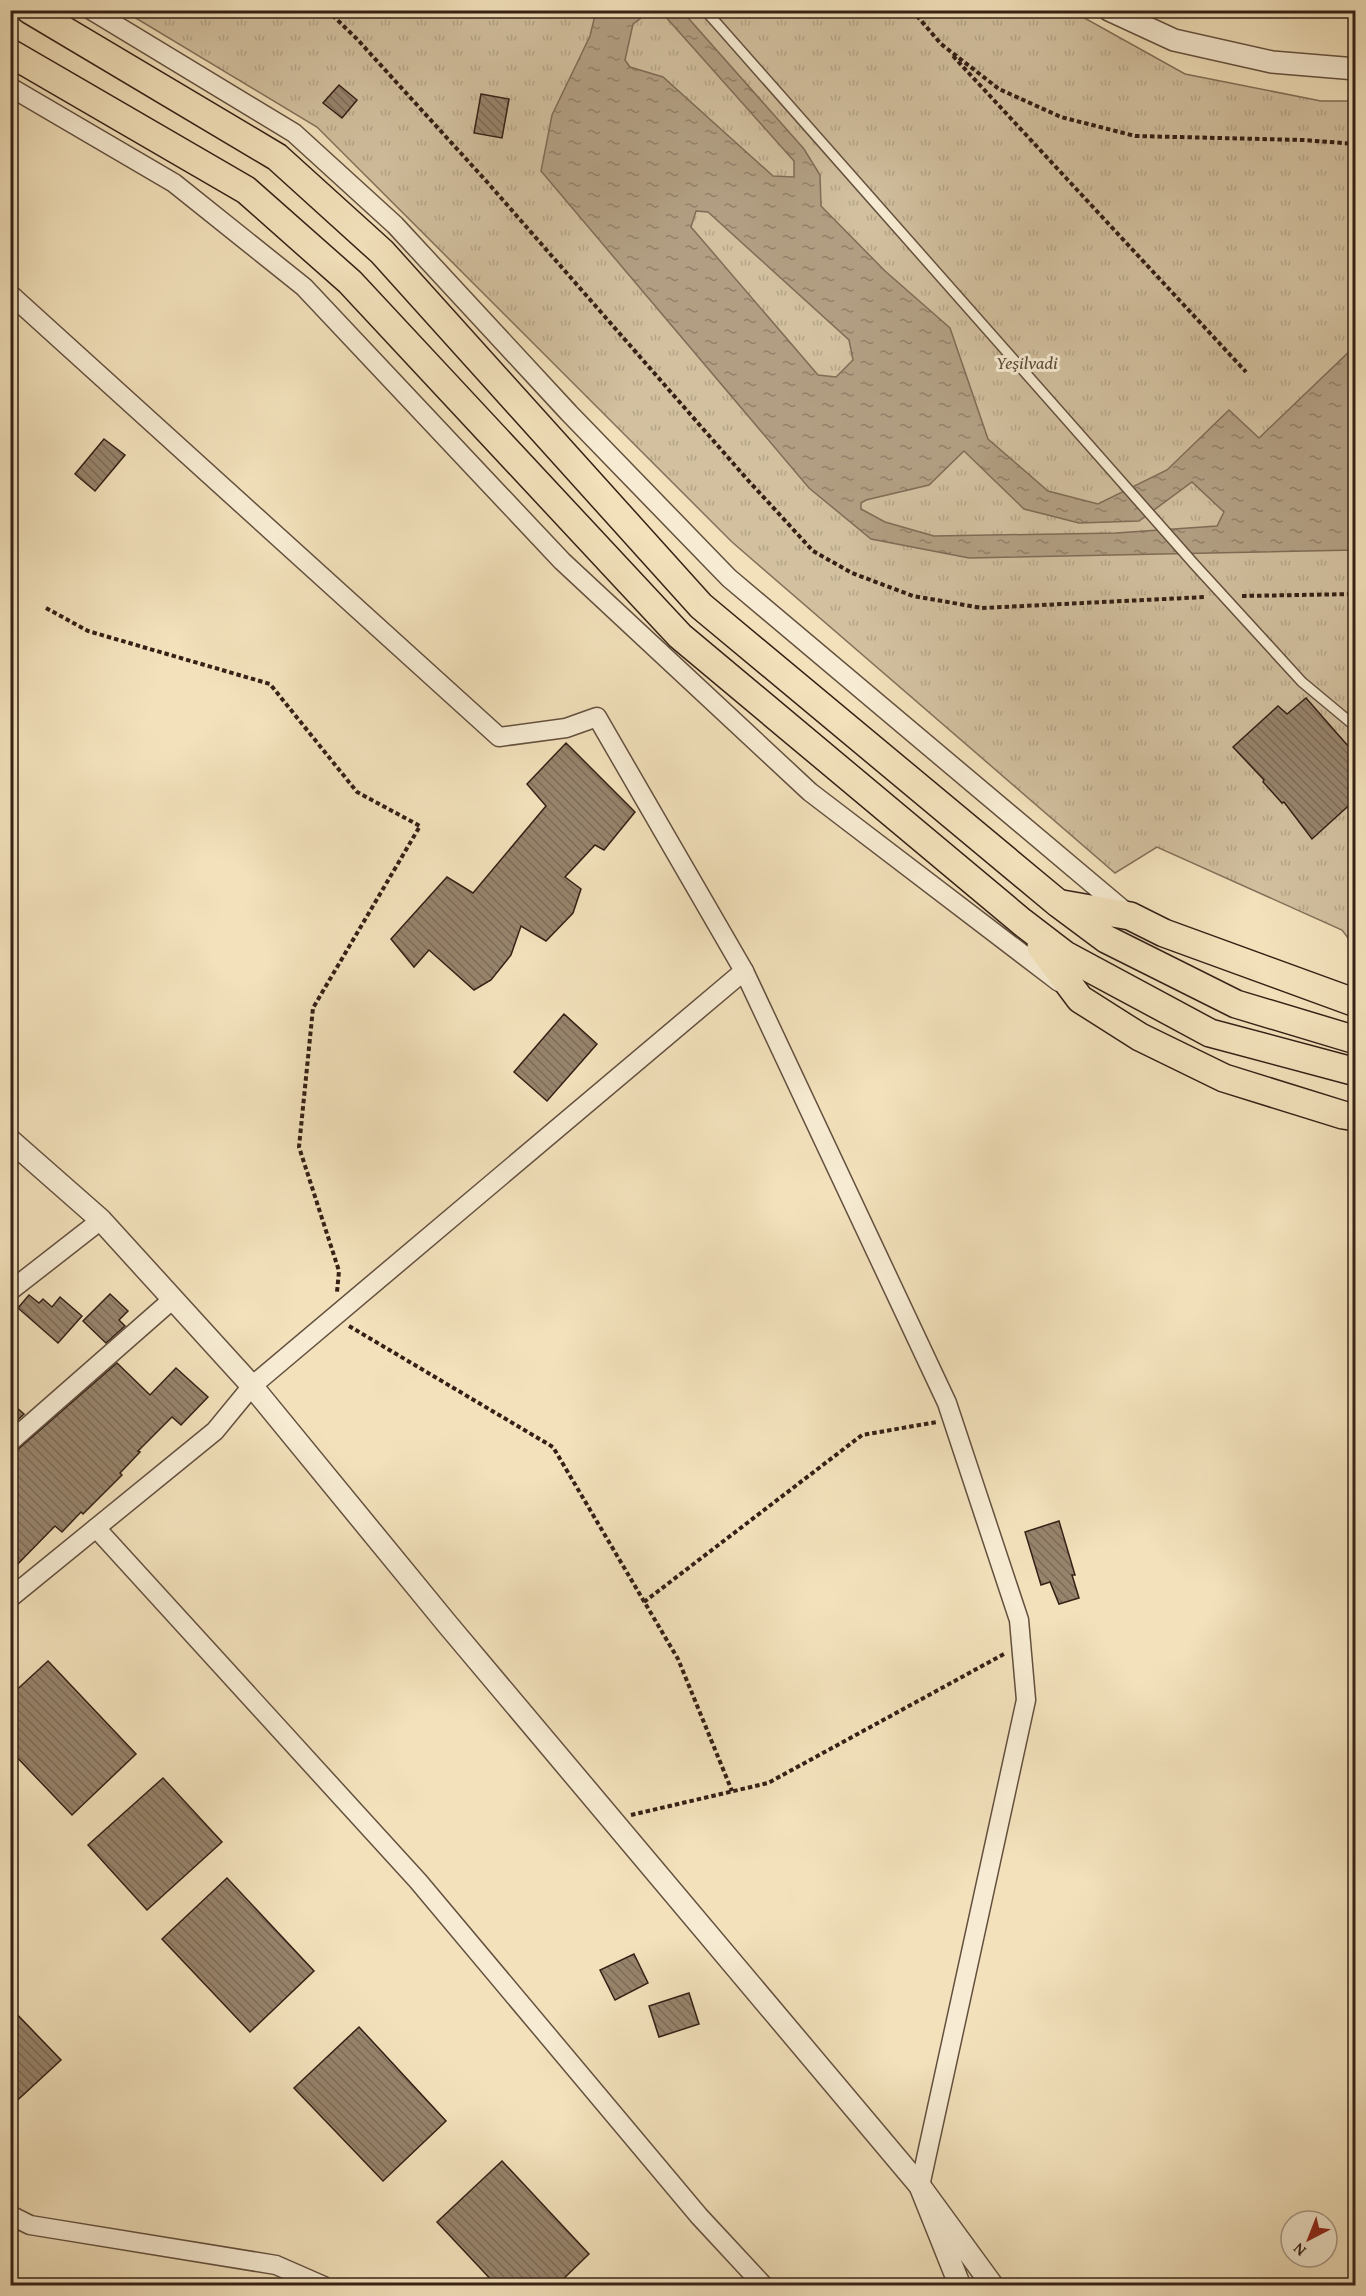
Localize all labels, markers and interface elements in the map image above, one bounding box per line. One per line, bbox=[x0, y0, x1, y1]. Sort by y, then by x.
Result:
park label: Yeşilvadi bbox=[996, 349, 1058, 376]
north arrow bbox=[1279, 2209, 1339, 2269]
text: N bbox=[1287, 2237, 1311, 2263]

